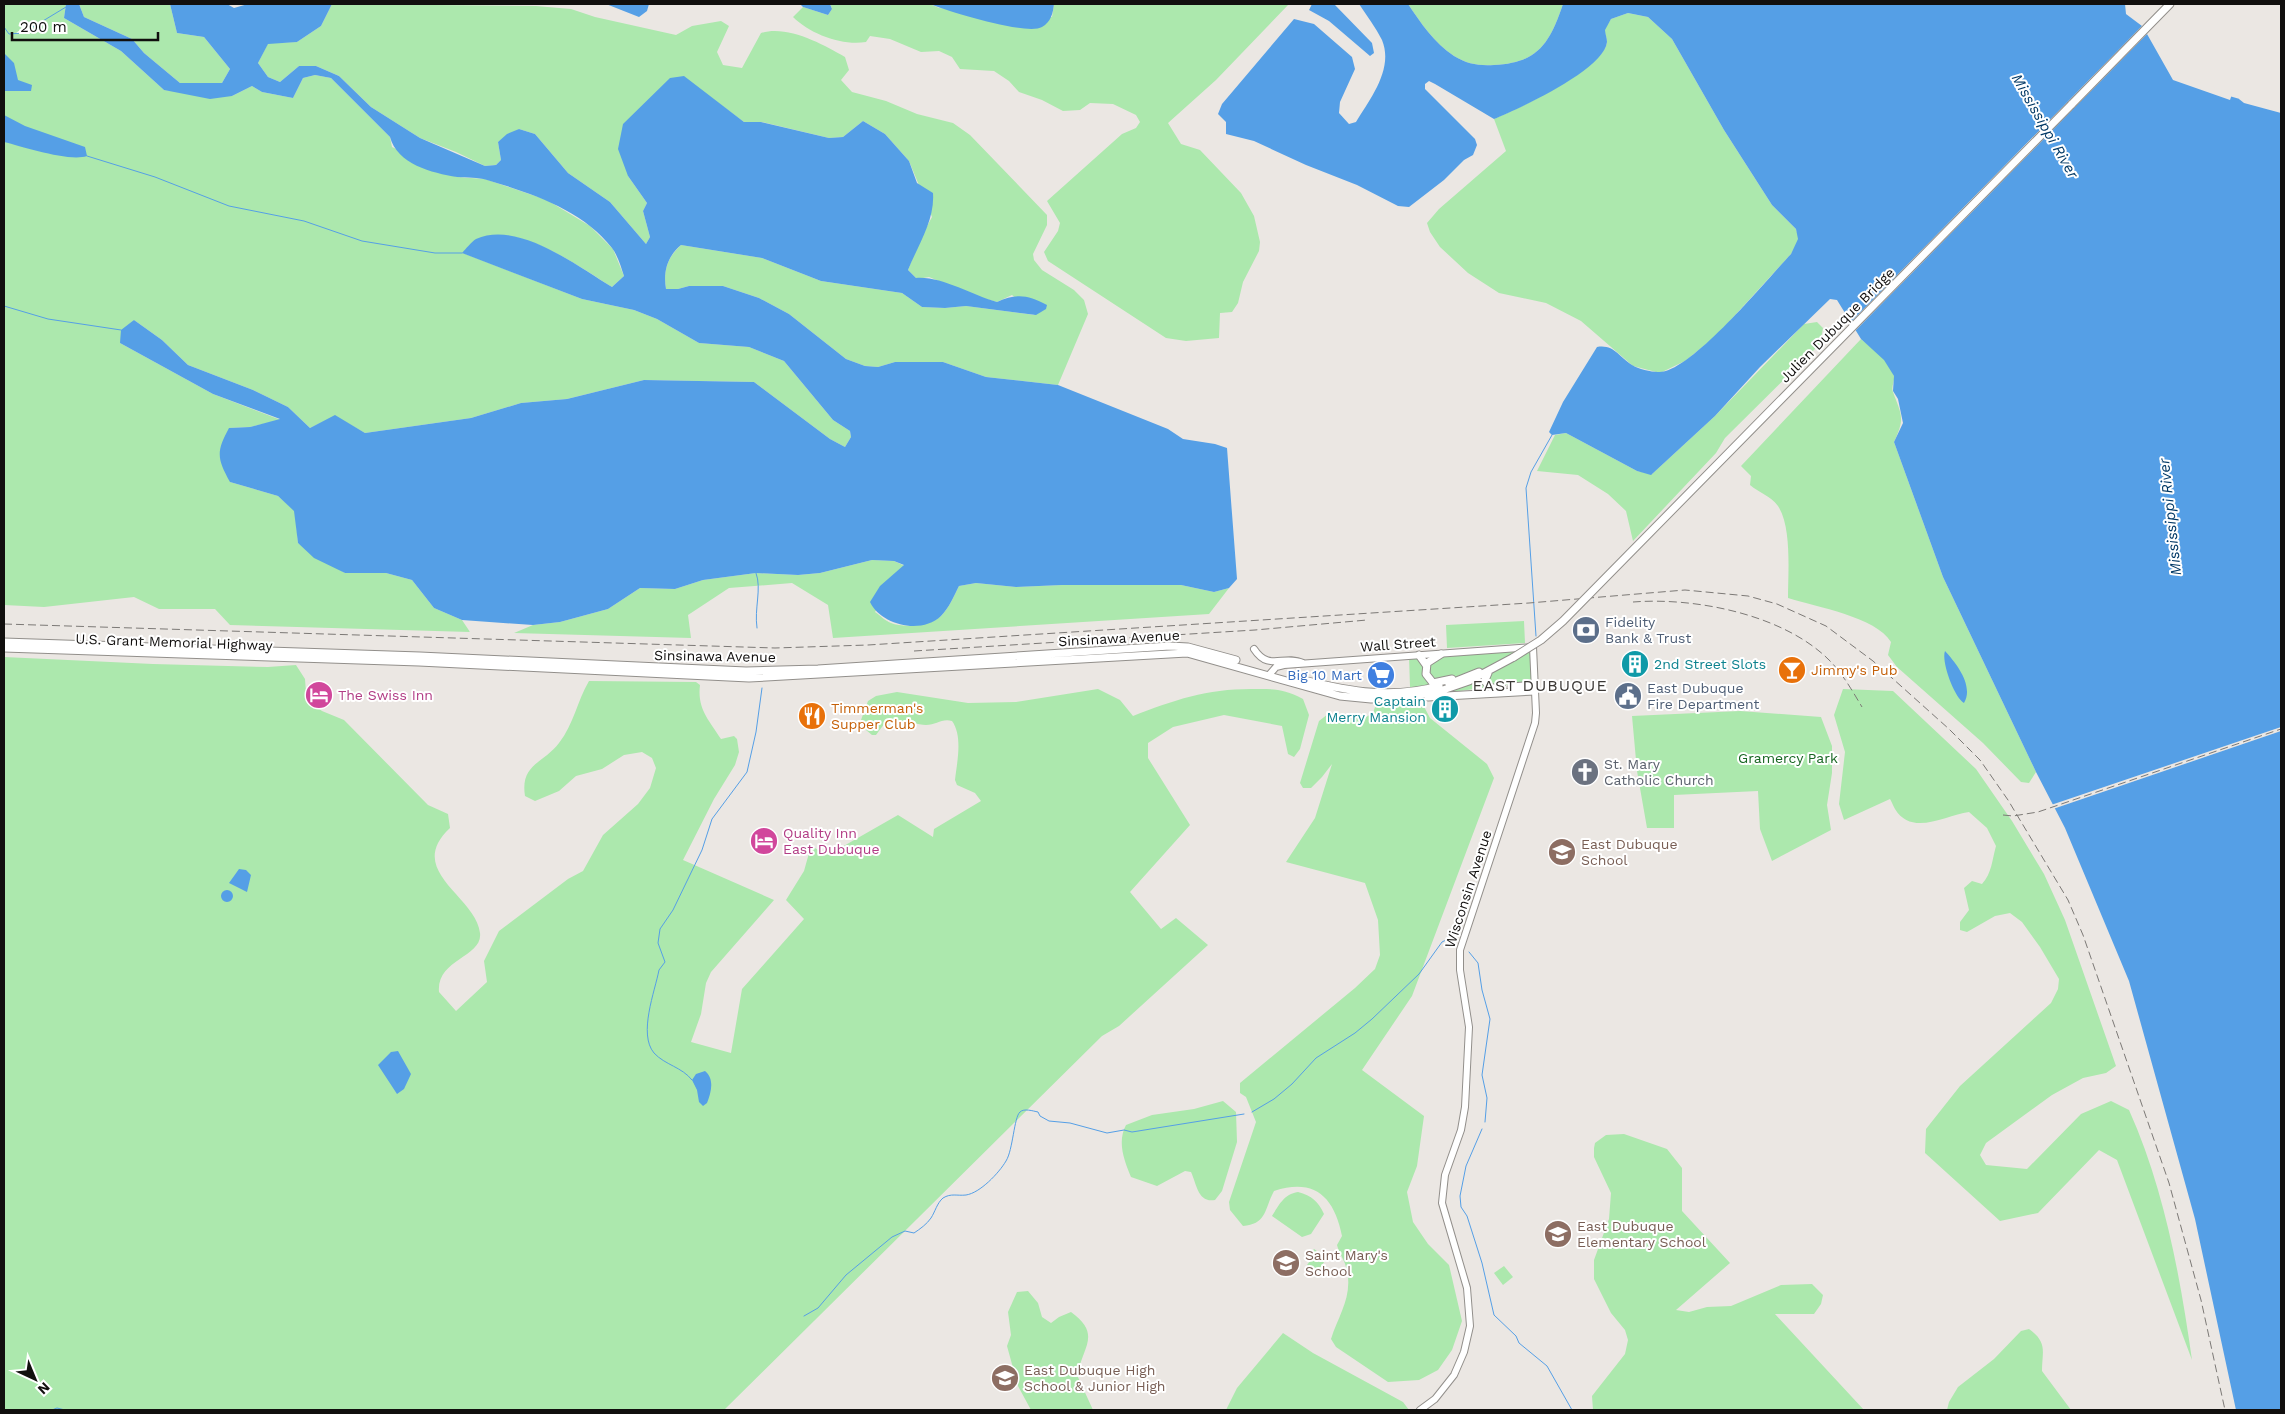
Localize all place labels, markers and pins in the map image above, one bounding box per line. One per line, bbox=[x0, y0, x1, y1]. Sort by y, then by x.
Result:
place label: Fidelity Bank & Trust bbox=[1605, 614, 1691, 646]
bank icon: Fidelity Bank & Trust bbox=[1571, 615, 1601, 645]
building icon: 2nd Street Slots bbox=[1620, 649, 1650, 679]
bar icon: Jimmy's Pub bbox=[1777, 655, 1807, 685]
place label: 2nd Street Slots bbox=[1654, 656, 1766, 672]
supermarket icon: Big 10 Mart bbox=[1366, 660, 1396, 690]
place label: Jimmy's Pub bbox=[1811, 662, 1898, 678]
place label: Big 10 Mart bbox=[1287, 667, 1362, 683]
hotel icon: The Swiss Inn bbox=[304, 680, 334, 710]
place label: East Dubuque Fire Department bbox=[1647, 680, 1760, 712]
public building icon: East Dubuque Fire Department bbox=[1613, 681, 1643, 711]
place label: The Swiss Inn bbox=[338, 687, 433, 703]
place label: Captain Merry Mansion bbox=[1326, 693, 1426, 725]
building icon: Captain Merry Mansion bbox=[1430, 694, 1460, 724]
place label: Timmerman's Supper Club bbox=[831, 700, 924, 732]
restaurant icon: Timmerman's Supper Club bbox=[797, 701, 827, 731]
place label: St. Mary Catholic Church bbox=[1604, 756, 1714, 788]
church icon: St. Mary Catholic Church bbox=[1570, 757, 1600, 787]
place label: Quality Inn East Dubuque bbox=[783, 825, 880, 857]
hotel icon: Quality Inn East Dubuque bbox=[749, 826, 779, 856]
place label: East Dubuque School bbox=[1581, 836, 1678, 868]
school or university icon: East Dubuque School bbox=[1547, 837, 1577, 867]
place label: East Dubuque Elementary School bbox=[1577, 1218, 1707, 1250]
school or university icon: East Dubuque Elementary School bbox=[1543, 1219, 1573, 1249]
place label: Saint Mary's School bbox=[1305, 1247, 1388, 1279]
school or university icon: Saint Mary's School bbox=[1271, 1248, 1301, 1278]
place label: East Dubuque High School & Junior High bbox=[1024, 1362, 1166, 1394]
school or university icon: East Dubuque High School & Junior High bbox=[990, 1363, 1020, 1393]

